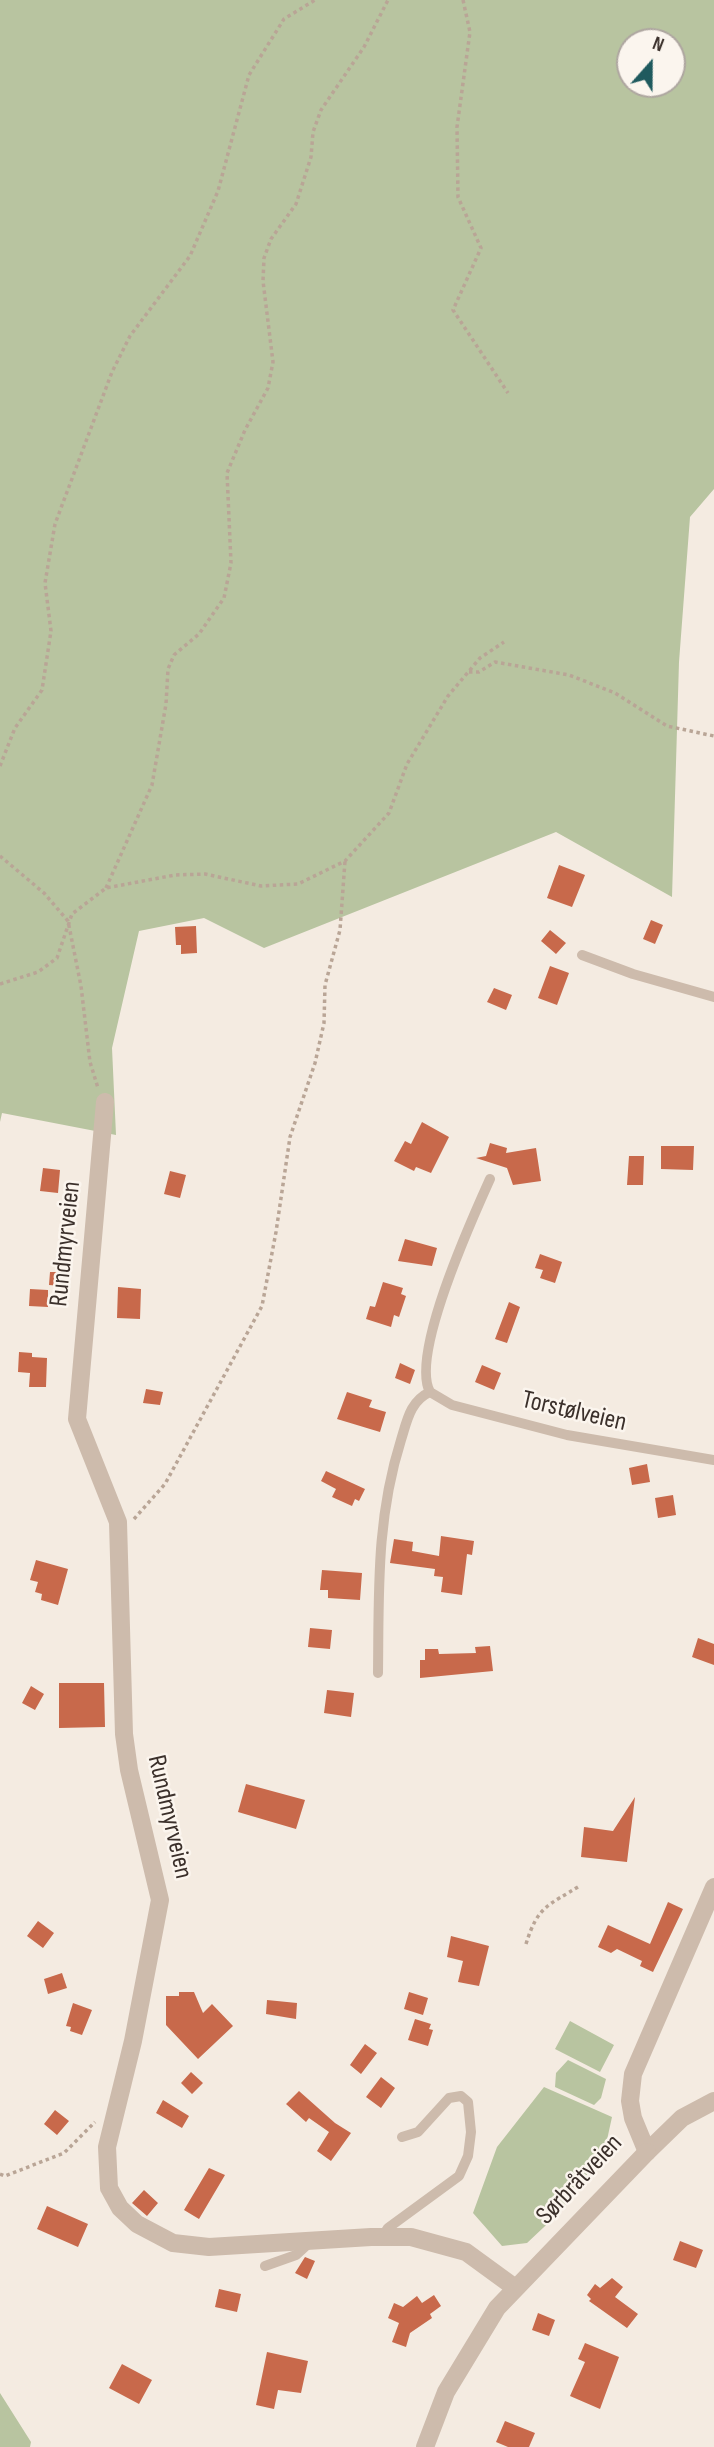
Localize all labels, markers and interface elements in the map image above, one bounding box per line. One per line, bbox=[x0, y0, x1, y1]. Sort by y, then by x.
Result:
north arrow bbox=[616, 28, 686, 98]
text: N bbox=[649, 32, 667, 57]
street label: Rundmyrveien bbox=[44, 1180, 88, 1308]
street label: Torstølveien bbox=[519, 1385, 629, 1439]
street label: Rundmyrveien bbox=[140, 1752, 198, 1882]
street label: Sørbråtveien bbox=[530, 2128, 630, 2232]

